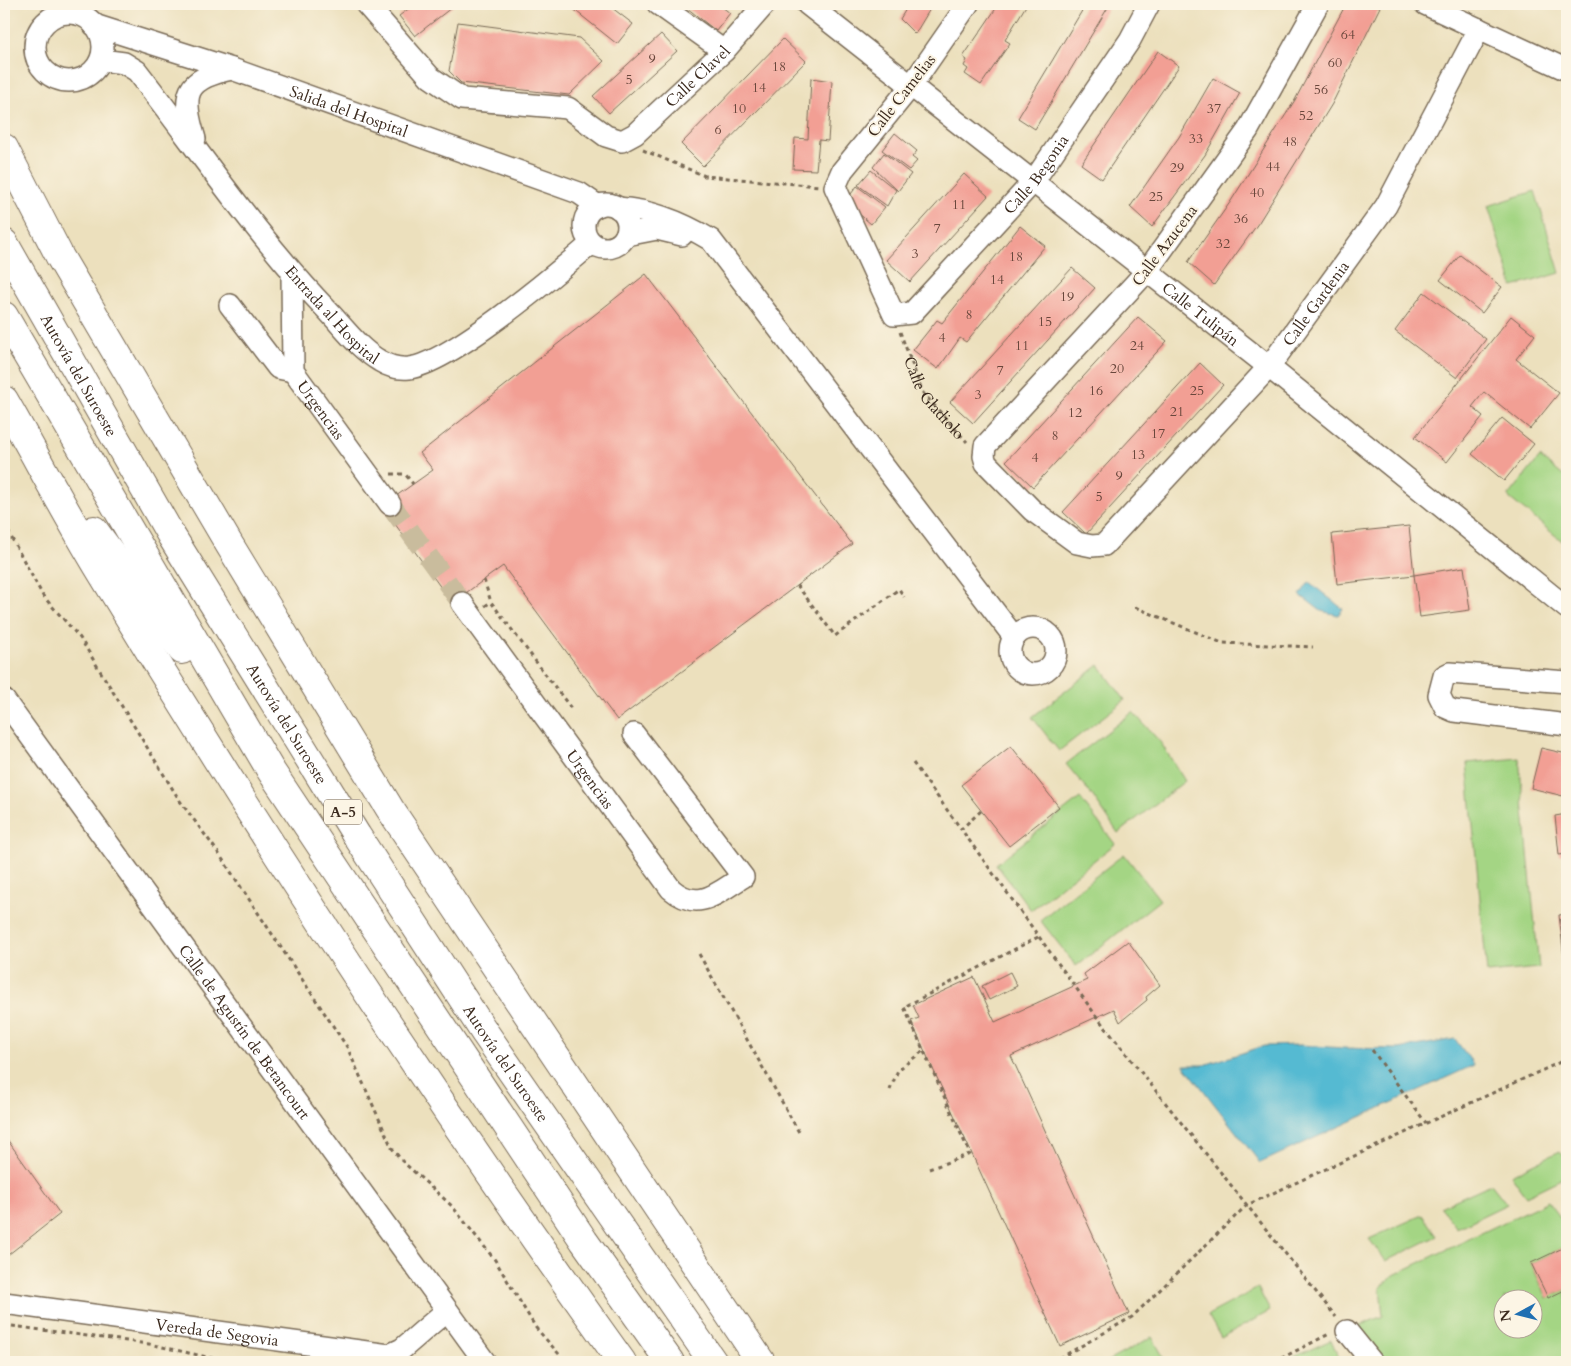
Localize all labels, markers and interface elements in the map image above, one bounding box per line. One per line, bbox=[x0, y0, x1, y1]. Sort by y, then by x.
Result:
house number: 64 bbox=[1341, 25, 1355, 44]
street label: Calle Clavel bbox=[661, 41, 736, 113]
house number: 9 bbox=[648, 49, 656, 68]
street label: Calle Camelias bbox=[862, 50, 941, 142]
house number: 60 bbox=[1328, 53, 1342, 72]
house number: 18 bbox=[772, 57, 786, 76]
house number: 5 bbox=[625, 70, 633, 89]
house number: 14 bbox=[752, 78, 766, 97]
house number: 56 bbox=[1314, 80, 1328, 99]
street label: Salida del Hospital bbox=[287, 81, 411, 143]
house number: 10 bbox=[732, 99, 746, 118]
house number: 37 bbox=[1207, 99, 1221, 118]
house number: 52 bbox=[1299, 106, 1313, 125]
house number: 6 bbox=[714, 120, 722, 139]
house number: 33 bbox=[1189, 129, 1203, 148]
street label: Calle Begonia bbox=[999, 131, 1074, 219]
house number: 48 bbox=[1283, 132, 1297, 151]
house number: 44 bbox=[1266, 157, 1280, 176]
house number: 29 bbox=[1170, 158, 1184, 177]
house number: 40 bbox=[1250, 183, 1264, 202]
house number: 25 bbox=[1149, 187, 1163, 206]
house number: 11 bbox=[952, 195, 966, 214]
street label: Calle Azucena bbox=[1127, 200, 1203, 291]
house number: 36 bbox=[1234, 209, 1248, 228]
house number: 7 bbox=[933, 219, 941, 238]
house number: 32 bbox=[1216, 234, 1230, 253]
house number: 3 bbox=[911, 244, 919, 263]
house number: 18 bbox=[1009, 247, 1023, 266]
street label: Calle Gardenia bbox=[1278, 256, 1355, 351]
street label: Entrada al Hospital bbox=[280, 261, 383, 370]
house number: 14 bbox=[990, 270, 1004, 289]
street label: Calle Tulipán bbox=[1157, 277, 1243, 352]
house number: 19 bbox=[1060, 287, 1074, 306]
house number: 8 bbox=[965, 305, 973, 324]
street label: Autovía del Suroeste bbox=[35, 310, 122, 441]
house number: 15 bbox=[1038, 312, 1052, 331]
house number: 4 bbox=[938, 328, 946, 347]
house number: 11 bbox=[1015, 336, 1029, 355]
house number: 24 bbox=[1130, 336, 1144, 355]
street label: Calle Gladiolo bbox=[898, 353, 970, 445]
house number: 20 bbox=[1110, 359, 1124, 378]
house number: 7 bbox=[996, 361, 1004, 380]
street label: Urgencias bbox=[291, 376, 349, 444]
house number: 16 bbox=[1089, 381, 1103, 400]
house number: 25 bbox=[1190, 381, 1204, 400]
house number: 3 bbox=[974, 385, 982, 404]
house number: 21 bbox=[1170, 402, 1184, 421]
house number: 12 bbox=[1068, 403, 1082, 422]
house number: 17 bbox=[1151, 424, 1165, 443]
house number: 8 bbox=[1051, 426, 1059, 445]
house number: 13 bbox=[1131, 445, 1145, 464]
house number: 4 bbox=[1031, 448, 1039, 467]
house number: 9 bbox=[1115, 466, 1123, 485]
house number: 5 bbox=[1095, 487, 1103, 506]
street label: Autovía del Suroeste bbox=[241, 660, 332, 789]
street label: Urgencias bbox=[561, 746, 619, 814]
road number: A-5 bbox=[324, 800, 362, 824]
street label: Calle de Agustín de Betancourt bbox=[173, 940, 315, 1124]
street label: Autovía del Suroeste bbox=[457, 1001, 554, 1127]
north arrow bbox=[1494, 1288, 1544, 1338]
text: N bbox=[1495, 1308, 1516, 1323]
street label: Vereda de Segovia bbox=[154, 1314, 280, 1352]

